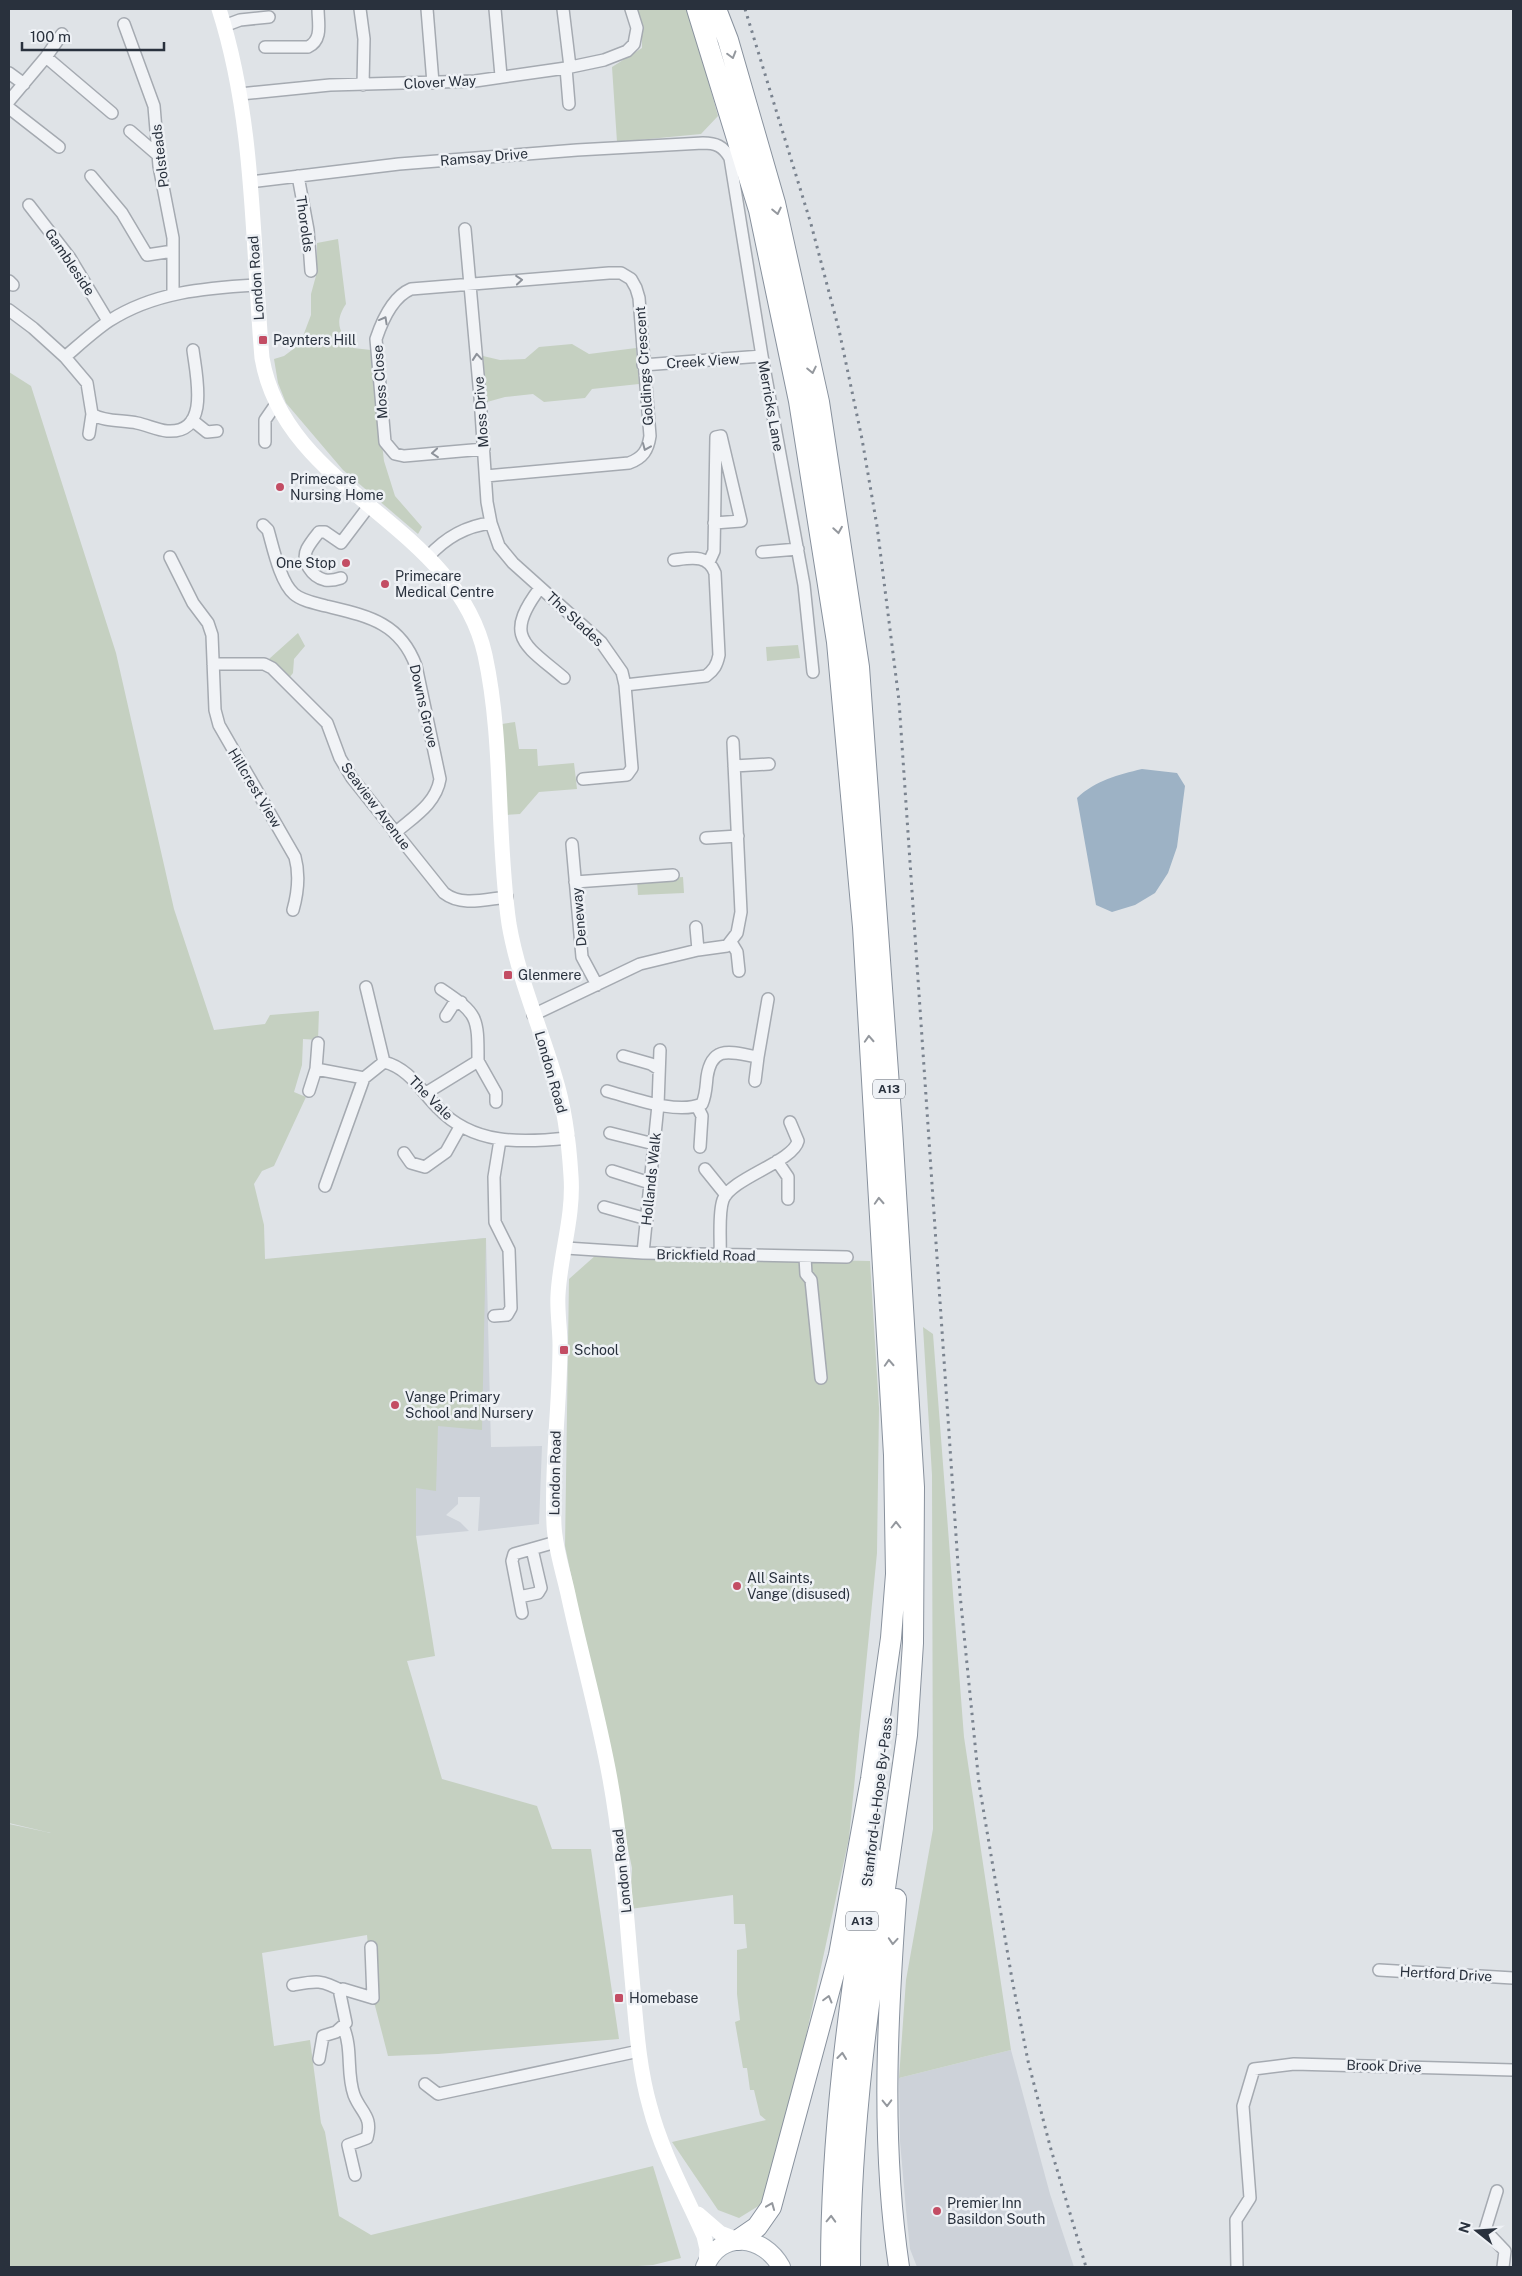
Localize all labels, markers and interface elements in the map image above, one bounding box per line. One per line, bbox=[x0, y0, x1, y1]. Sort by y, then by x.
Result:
scale bar bbox=[22, 20, 165, 52]
text: 100 m bbox=[30, 28, 71, 45]
one-way arrow bbox=[726, 50, 736, 59]
street label: Clover Way bbox=[403, 72, 477, 92]
street label: Polsteads bbox=[148, 123, 172, 189]
street label: Ramsay Drive bbox=[439, 145, 529, 169]
street label: Thorolds bbox=[293, 195, 317, 253]
one-way arrow bbox=[771, 207, 782, 216]
street label: Gambleside bbox=[42, 226, 98, 298]
street label: London Road bbox=[245, 235, 267, 321]
one-way arrow bbox=[515, 275, 523, 286]
street label: Goldings Crescent bbox=[632, 306, 656, 426]
one-way arrow bbox=[378, 317, 388, 326]
place label: Paynters Hill bbox=[273, 332, 356, 348]
marker: Paynters Hill bbox=[257, 334, 269, 346]
street label: Moss Close bbox=[369, 344, 391, 420]
street label: Creek View bbox=[666, 350, 740, 372]
one-way arrow bbox=[471, 353, 482, 361]
street label: Merricks Lane bbox=[755, 359, 787, 453]
one-way arrow bbox=[806, 365, 817, 374]
street label: Moss Drive bbox=[471, 376, 491, 448]
one-way arrow bbox=[642, 442, 652, 451]
one-way arrow bbox=[431, 447, 439, 458]
place label: Primecare Nursing Home bbox=[290, 471, 384, 503]
marker: Primecare Nursing Home bbox=[274, 481, 286, 493]
one-way arrow bbox=[833, 526, 843, 534]
place label: One Stop bbox=[276, 555, 336, 571]
marker: One Stop bbox=[340, 557, 352, 569]
place label: Primecare Medical Centre bbox=[395, 568, 494, 600]
marker: Primecare Medical Centre bbox=[379, 578, 391, 590]
street label: The Slades bbox=[543, 589, 607, 649]
street label: Downs Grove bbox=[407, 663, 441, 749]
street label: Hillcrest View bbox=[225, 745, 285, 831]
street label: Seaview Avenue bbox=[338, 759, 414, 853]
street label: Deneway bbox=[568, 886, 590, 947]
place label: Glenmere bbox=[518, 967, 582, 983]
marker: Glenmere bbox=[502, 969, 514, 981]
street label: London Road bbox=[532, 1029, 570, 1115]
one-way arrow bbox=[864, 1034, 875, 1042]
street label: The Vale bbox=[406, 1073, 456, 1123]
road number: A13 bbox=[873, 1080, 905, 1098]
street label: Hollands Walk bbox=[638, 1132, 664, 1226]
one-way arrow bbox=[873, 1197, 884, 1205]
street label: Brickfield Road bbox=[656, 1246, 756, 1264]
place label: School bbox=[574, 1342, 619, 1358]
marker: School bbox=[558, 1344, 570, 1356]
one-way arrow bbox=[884, 1359, 895, 1367]
place label: Vange Primary School and Nursery bbox=[405, 1389, 534, 1421]
marker: Vange Primary School and Nursery bbox=[389, 1399, 401, 1411]
street label: London Road bbox=[546, 1431, 564, 1515]
one-way arrow bbox=[891, 1521, 901, 1529]
place label: All Saints, Vange (disused) bbox=[747, 1570, 850, 1602]
marker: All Saints, Vange (disused) bbox=[731, 1580, 743, 1592]
street label: Stanford-le-Hope By-Pass bbox=[859, 1716, 895, 1888]
street label: London Road bbox=[610, 1828, 634, 1914]
road number: A13 bbox=[846, 1912, 878, 1930]
one-way arrow bbox=[887, 1937, 898, 1945]
street label: Hertford Drive bbox=[1399, 1964, 1493, 1984]
place label: Homebase bbox=[629, 1990, 699, 2006]
marker: Homebase bbox=[613, 1992, 625, 2004]
one-way arrow bbox=[822, 1995, 833, 2004]
one-way arrow bbox=[836, 2052, 847, 2060]
street label: Brook Drive bbox=[1346, 2057, 1422, 2075]
one-way arrow bbox=[881, 2099, 892, 2107]
place label: Premier Inn Basildon South bbox=[947, 2195, 1045, 2227]
one-way arrow bbox=[764, 2202, 775, 2211]
marker: Premier Inn Basildon South bbox=[931, 2205, 943, 2217]
north arrow bbox=[1452, 2206, 1502, 2256]
one-way arrow bbox=[826, 2214, 836, 2222]
text: N bbox=[1455, 2220, 1474, 2235]

